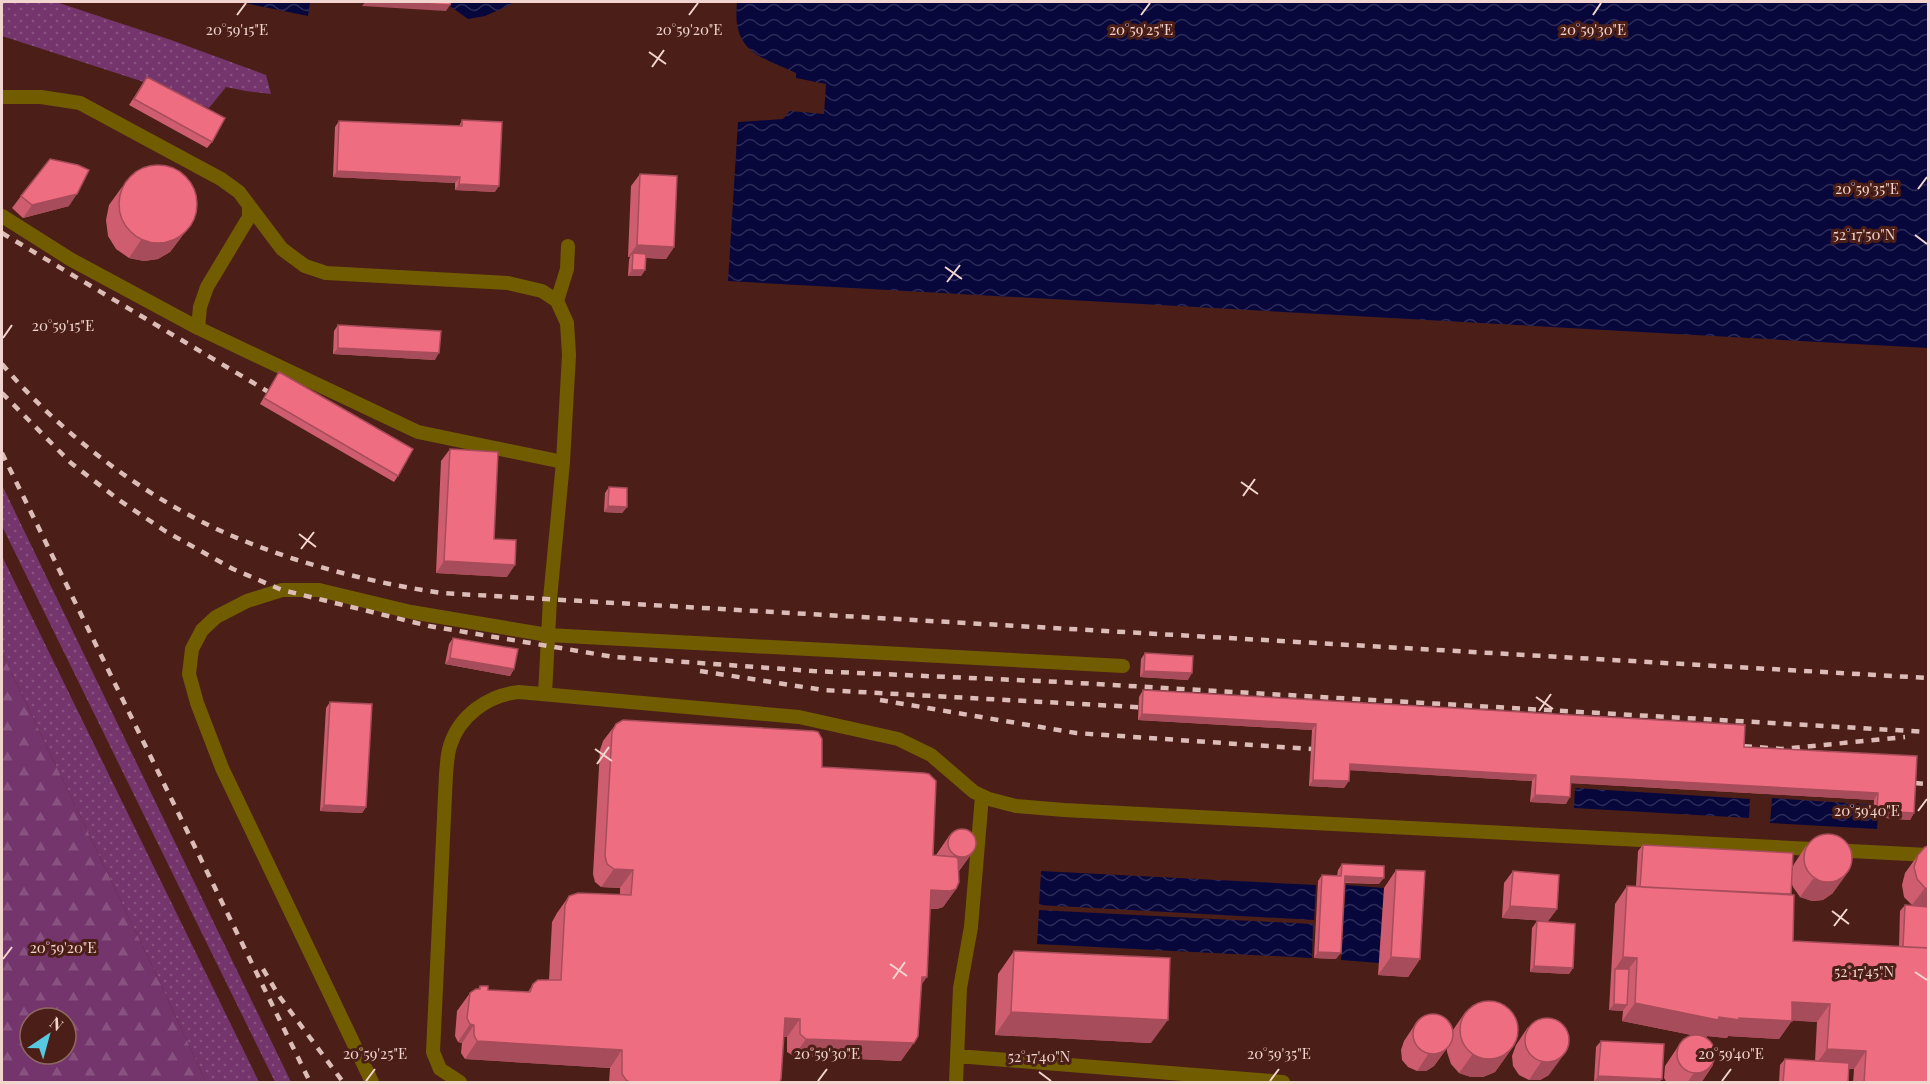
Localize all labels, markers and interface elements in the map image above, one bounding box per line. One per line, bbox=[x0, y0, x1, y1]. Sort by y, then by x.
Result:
text: 20°59'15"E bbox=[206, 19, 268, 39]
text: 20°59'20"E bbox=[656, 19, 722, 39]
text: 20°59'25"E bbox=[1109, 19, 1173, 39]
text: 20°59'30"E bbox=[1560, 19, 1626, 39]
text: 20°59'35"E bbox=[1835, 178, 1899, 198]
text: 52°17'50"N bbox=[1833, 224, 1896, 244]
text: 20°59'15"E bbox=[32, 315, 94, 335]
text: 20°59'40"E bbox=[1834, 800, 1900, 820]
text: 20°59'20"E bbox=[30, 937, 96, 957]
text: 52°17'45"N bbox=[1834, 961, 1894, 981]
north arrow bbox=[18, 1006, 78, 1066]
text: N bbox=[46, 1012, 68, 1036]
text: 20°59'25"E bbox=[343, 1043, 407, 1063]
text: 20°59'30"E bbox=[794, 1043, 860, 1063]
text: 20°59'35"E bbox=[1247, 1043, 1311, 1063]
text: 20°59'40"E bbox=[1698, 1043, 1764, 1063]
text: 52°17'40"N bbox=[1008, 1046, 1071, 1066]

